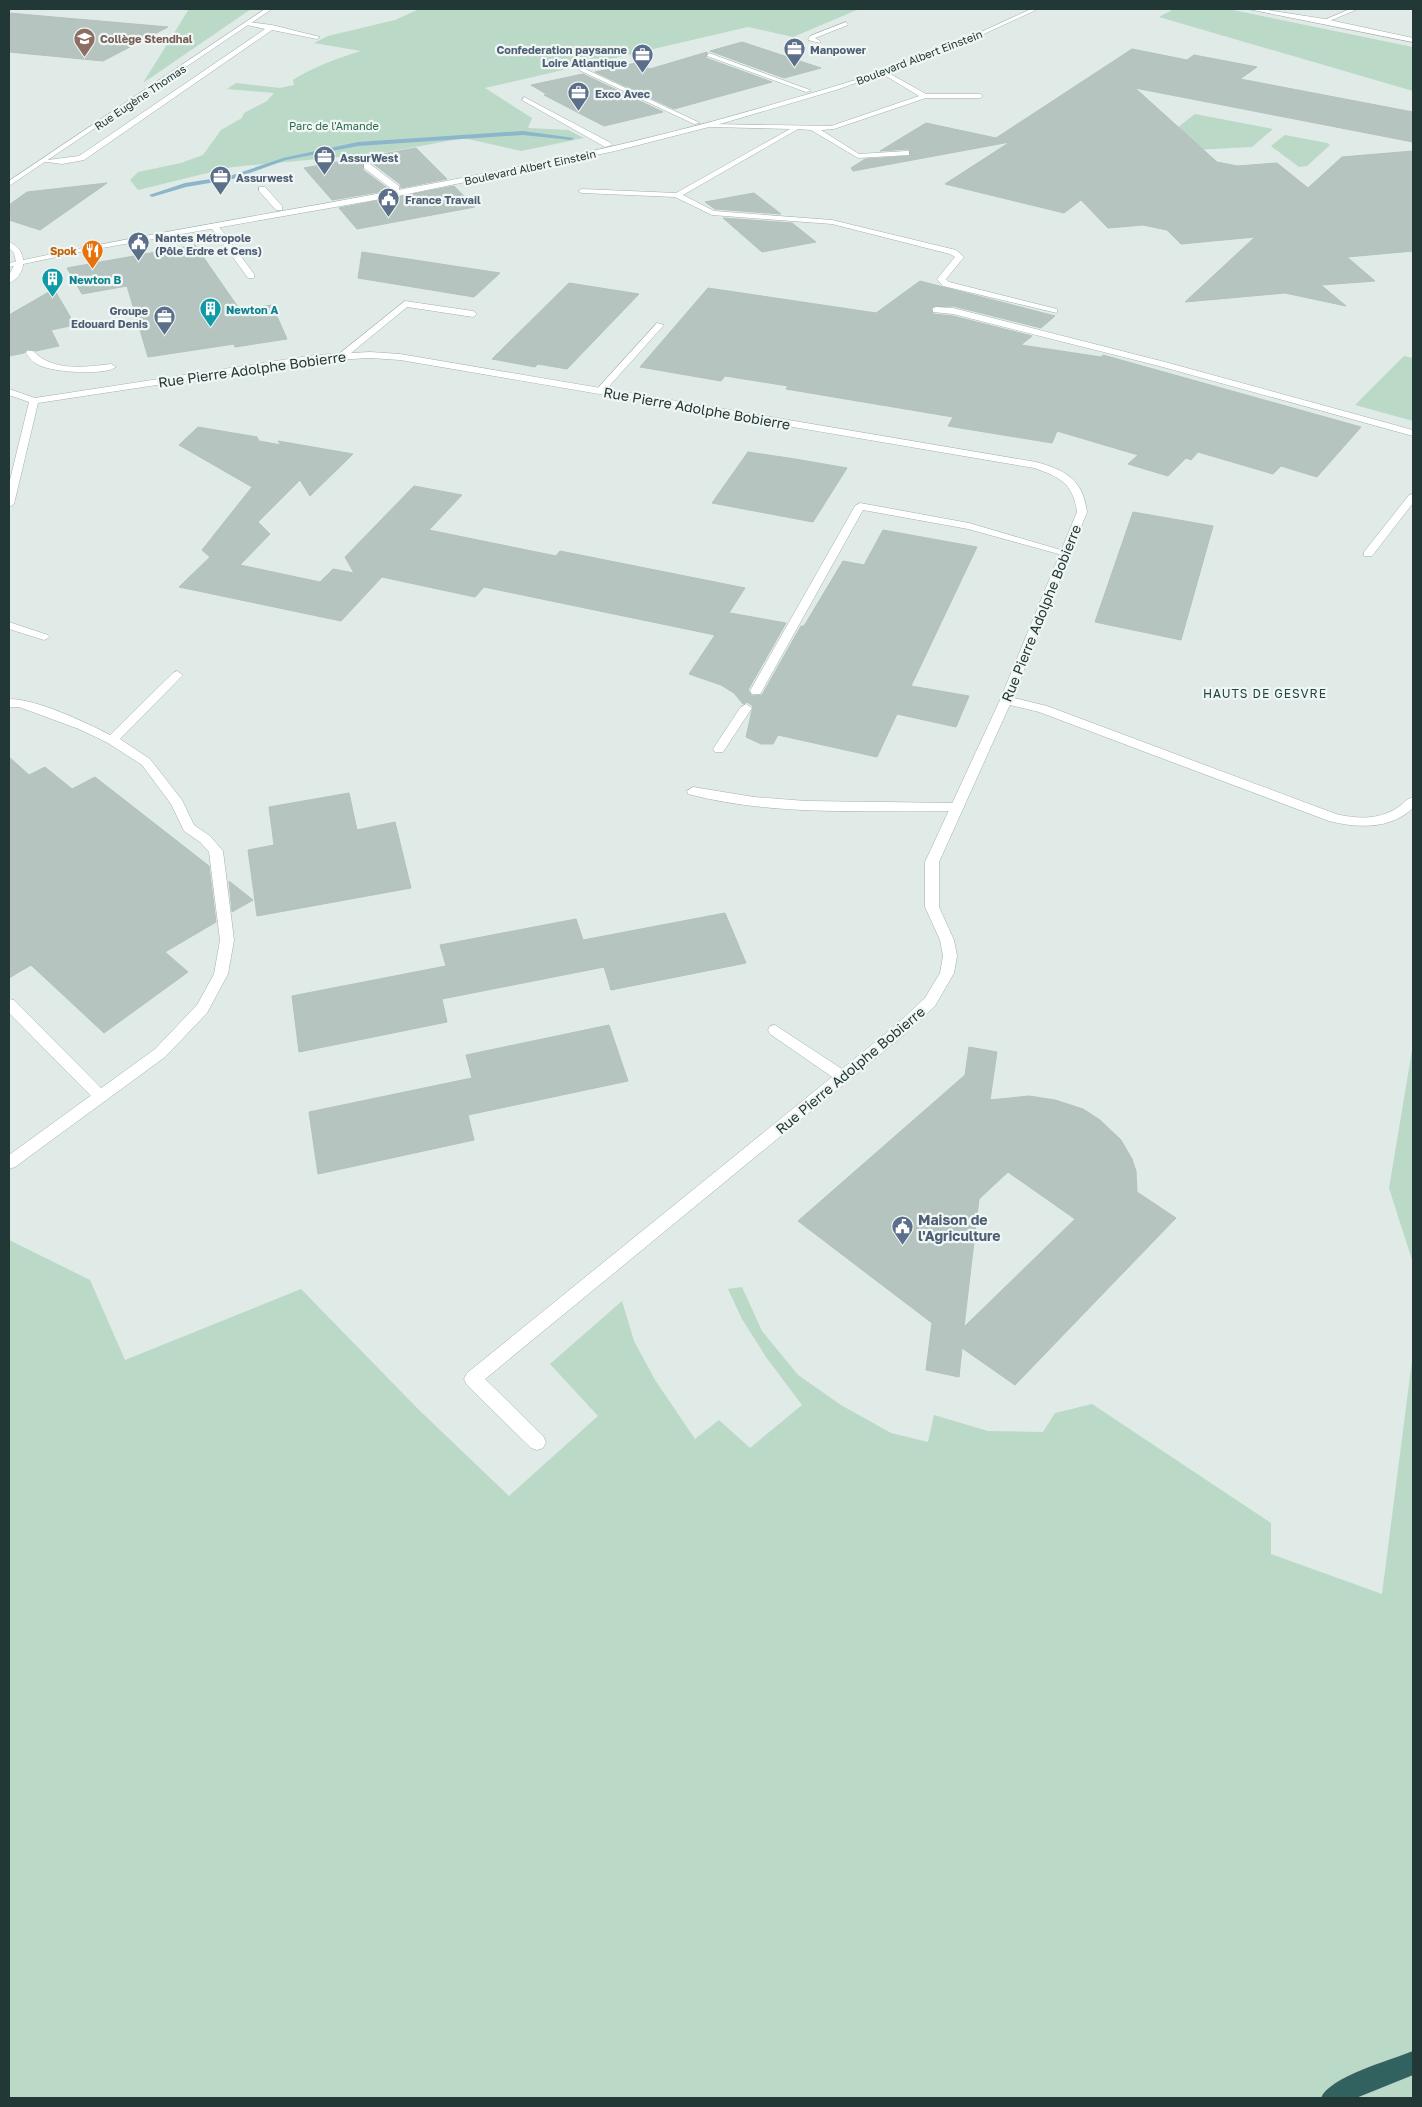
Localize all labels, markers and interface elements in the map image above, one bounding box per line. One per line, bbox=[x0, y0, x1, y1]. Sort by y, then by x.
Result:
school or university icon: Collège Stendhal bbox=[72, 26, 96, 57]
street label: Boulevard Albert Einstein bbox=[854, 27, 984, 87]
place label: Collège Stendhal bbox=[100, 32, 193, 45]
office icon: Manpower bbox=[782, 37, 806, 68]
place label: Confederation paysanne Loire Atlantique bbox=[496, 43, 627, 69]
office icon: Confederation paysanne Loire Atlantique bbox=[631, 43, 655, 74]
place label: Manpower bbox=[810, 43, 867, 56]
street label: Rue Eugène Thomas bbox=[92, 61, 188, 132]
office icon: Exco Avec bbox=[567, 81, 591, 112]
place label: Exco Avec bbox=[595, 87, 651, 100]
park label: Parc de l'Amande bbox=[289, 119, 379, 132]
office icon: AssurWest bbox=[312, 145, 336, 176]
street label: Boulevard Albert Einstein bbox=[463, 147, 597, 187]
place label: AssurWest bbox=[340, 151, 399, 164]
office icon: Assurwest bbox=[208, 165, 232, 196]
place label: Assurwest bbox=[236, 171, 294, 184]
public building icon: France Travail bbox=[377, 187, 401, 218]
place label: France Travail bbox=[405, 193, 481, 206]
public building icon: Nantes Métropole (Pôle Erdre et Cens) bbox=[127, 231, 151, 262]
place label: Nantes Métropole (Pôle Erdre et Cens) bbox=[155, 231, 262, 257]
restaurant icon: Spok bbox=[81, 238, 105, 269]
place label: Spok bbox=[50, 244, 78, 257]
building icon: Newton B bbox=[41, 267, 65, 298]
place label: Newton B bbox=[69, 273, 121, 286]
building icon: Newton A bbox=[198, 297, 222, 328]
place label: Newton A bbox=[226, 303, 278, 316]
place label: Groupe Edouard Denis bbox=[71, 304, 148, 330]
office icon: Groupe Edouard Denis bbox=[152, 304, 176, 335]
street label: Rue Pierre Adolphe Bobierre bbox=[157, 347, 347, 391]
street label: Rue Pierre Adolphe Bobierre bbox=[602, 383, 792, 433]
street label: Rue Pierre Adolphe Bobierre bbox=[998, 522, 1084, 704]
district label: HAUTS DE GESVRE bbox=[1203, 686, 1327, 701]
street label: Rue Pierre Adolphe Bobierre bbox=[772, 1003, 928, 1137]
place label: Maison de l'Agriculture bbox=[918, 1211, 1001, 1244]
public building icon: Maison de l'Agriculture bbox=[890, 1215, 914, 1246]

